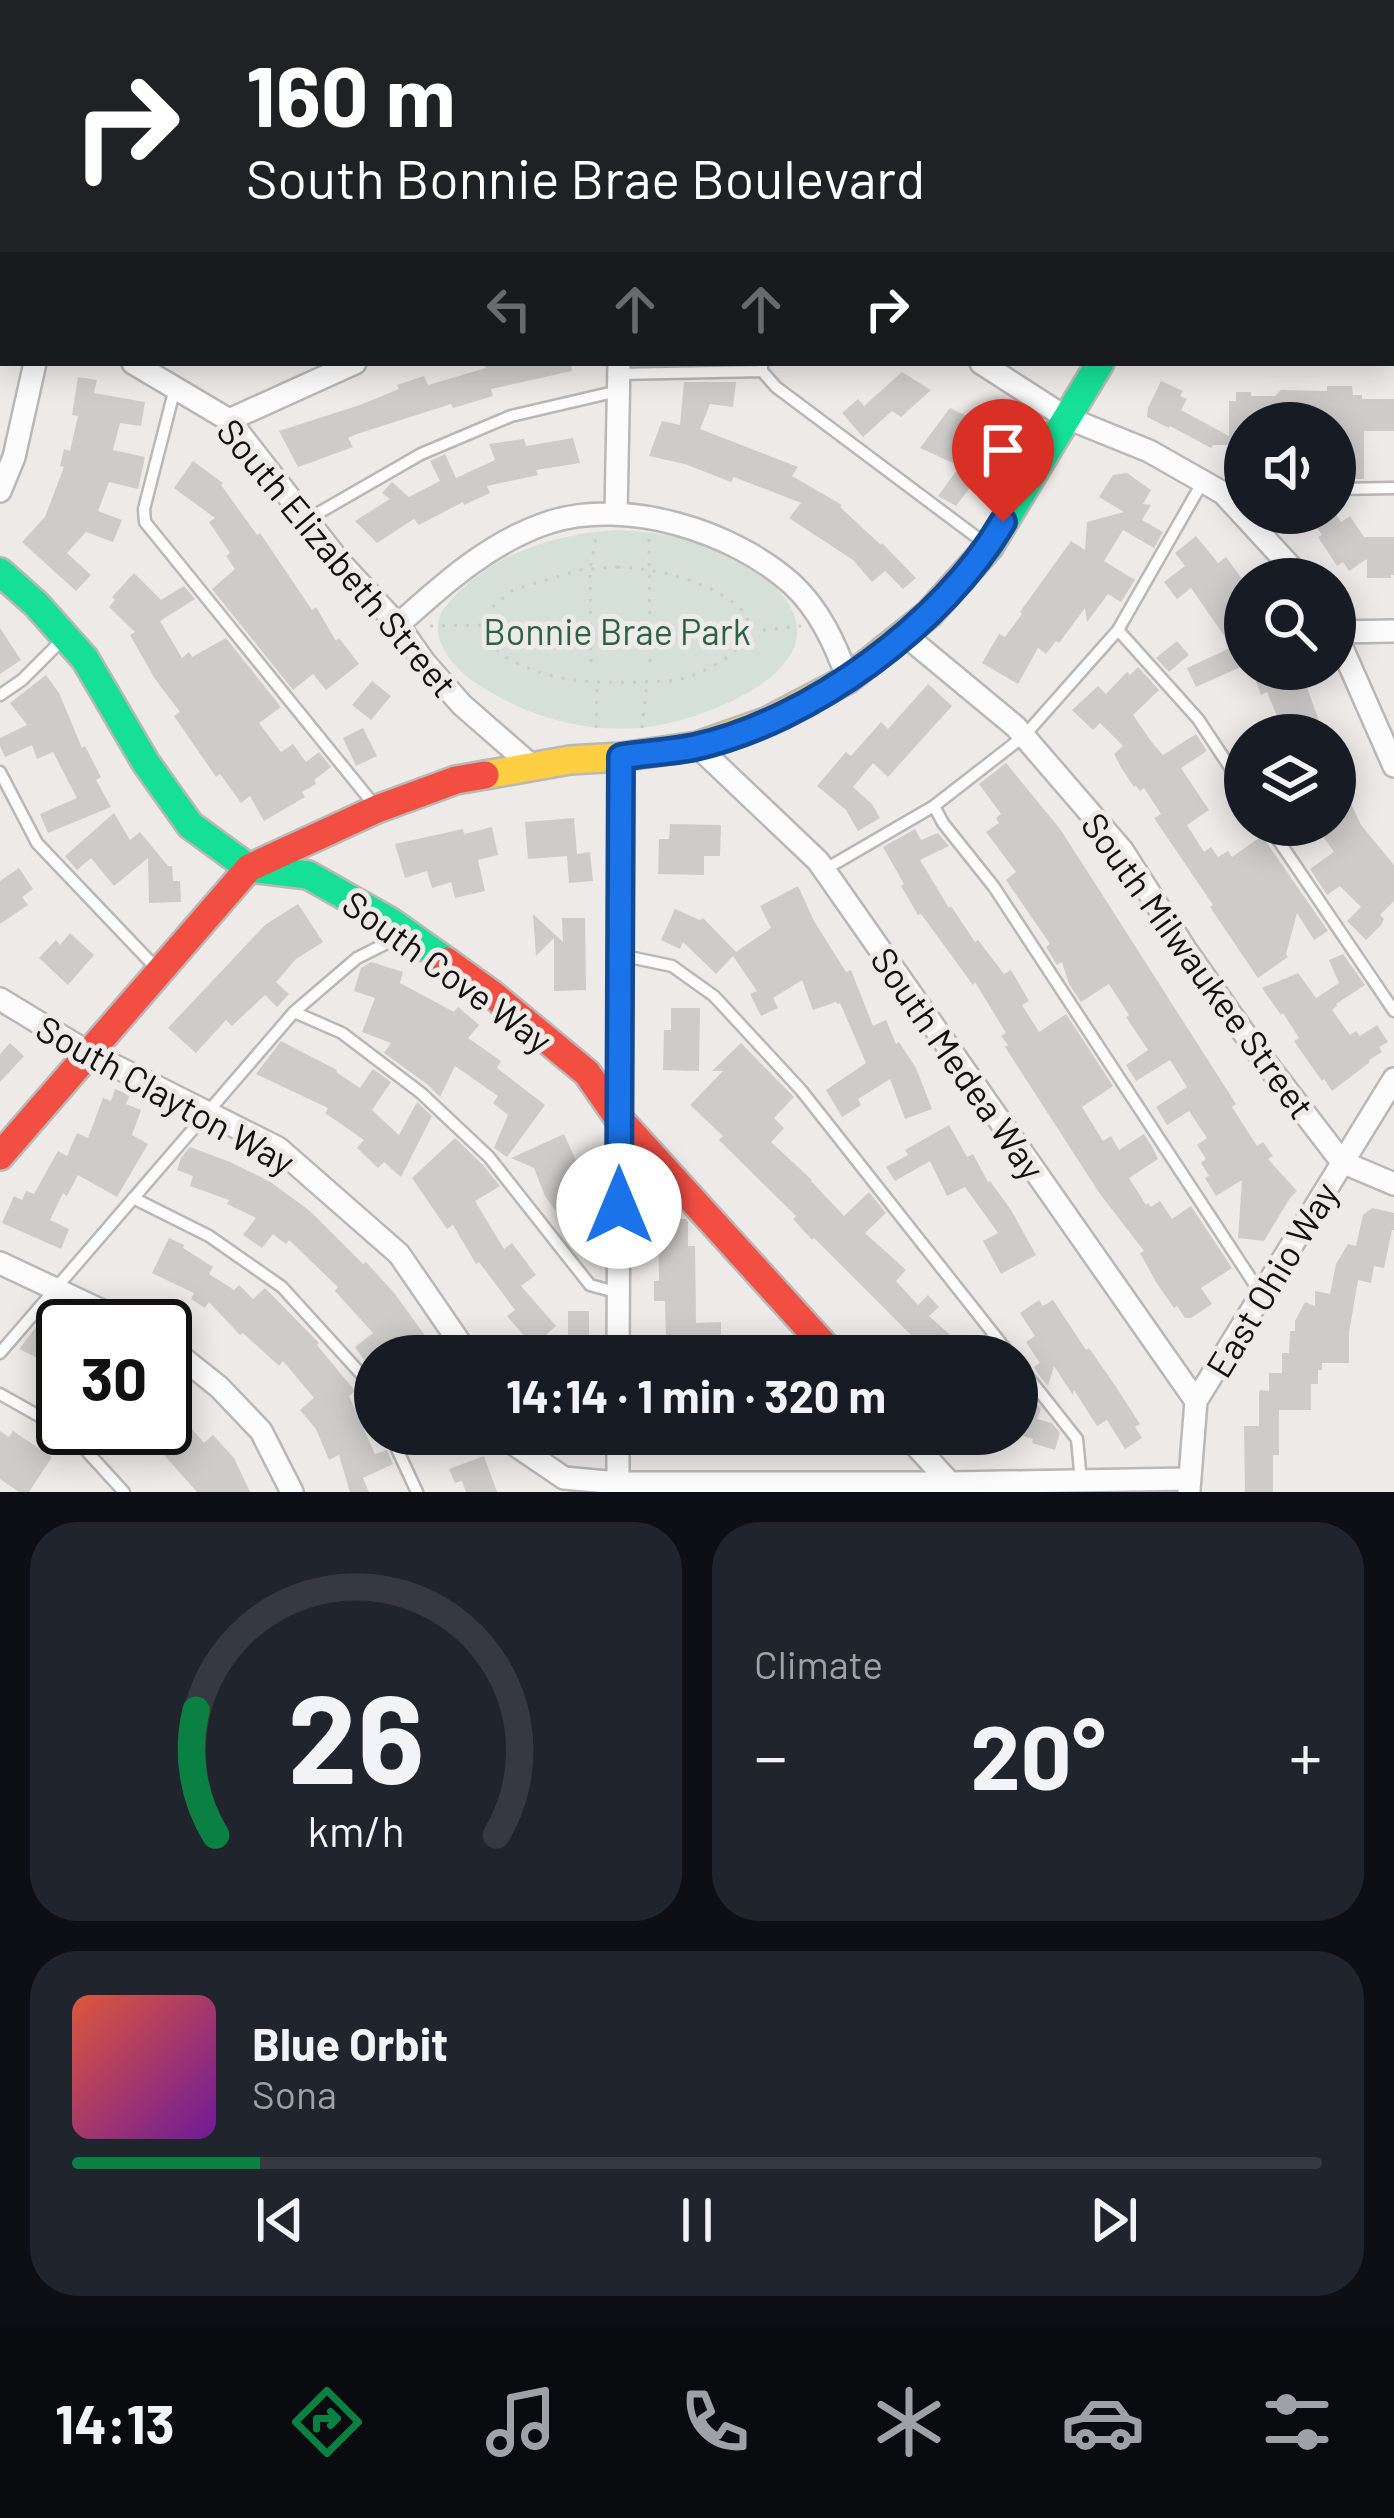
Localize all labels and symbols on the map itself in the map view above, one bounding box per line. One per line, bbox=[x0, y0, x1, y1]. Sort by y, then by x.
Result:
pin bbox=[952, 399, 1054, 522]
street label: South Elizabeth Street bbox=[209, 409, 467, 705]
park label: Bonnie Brae Park bbox=[483, 609, 751, 652]
street label: South Milwaukee Street bbox=[1074, 804, 1324, 1126]
street label: South Cove Way bbox=[335, 881, 561, 1061]
street label: South Medea Way bbox=[863, 939, 1055, 1187]
street label: South Clayton Way bbox=[30, 1005, 302, 1183]
position arrow bbox=[556, 1143, 682, 1269]
street label: East Ohio Way bbox=[1196, 1174, 1346, 1384]
speed limit sign: 30 bbox=[36, 1299, 192, 1455]

